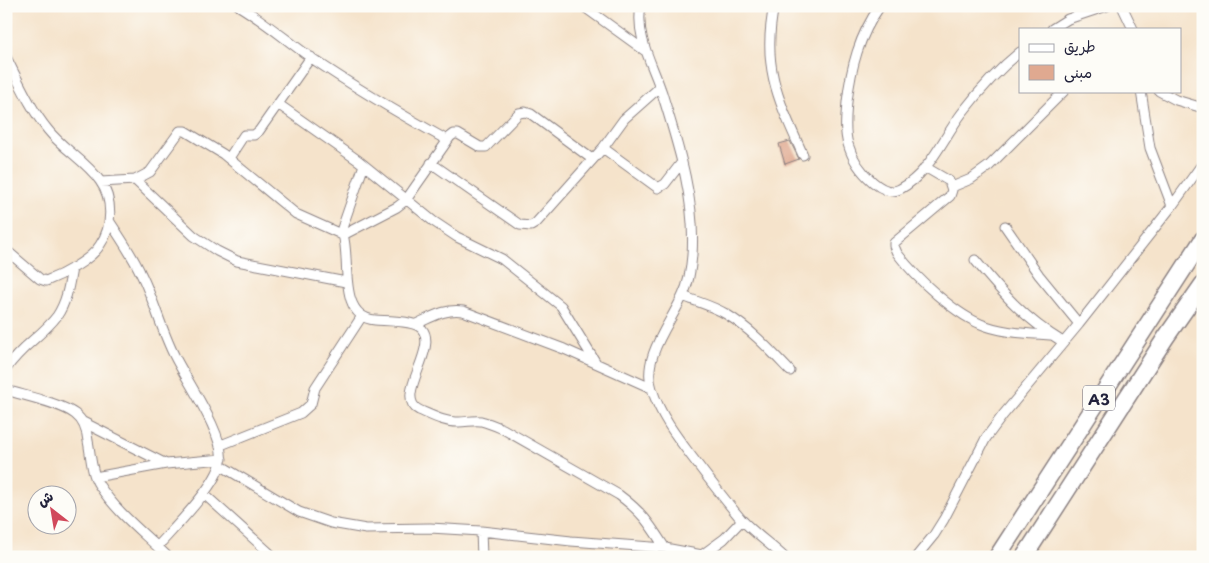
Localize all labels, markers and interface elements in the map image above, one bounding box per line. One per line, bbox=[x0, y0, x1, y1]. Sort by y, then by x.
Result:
legend bbox=[1019, 28, 1182, 92]
text: طريق bbox=[1064, 34, 1096, 57]
text: مبنى bbox=[1064, 60, 1092, 83]
road number: A3 bbox=[1083, 386, 1115, 410]
text: ش bbox=[33, 485, 57, 511]
north arrow bbox=[28, 486, 78, 536]

